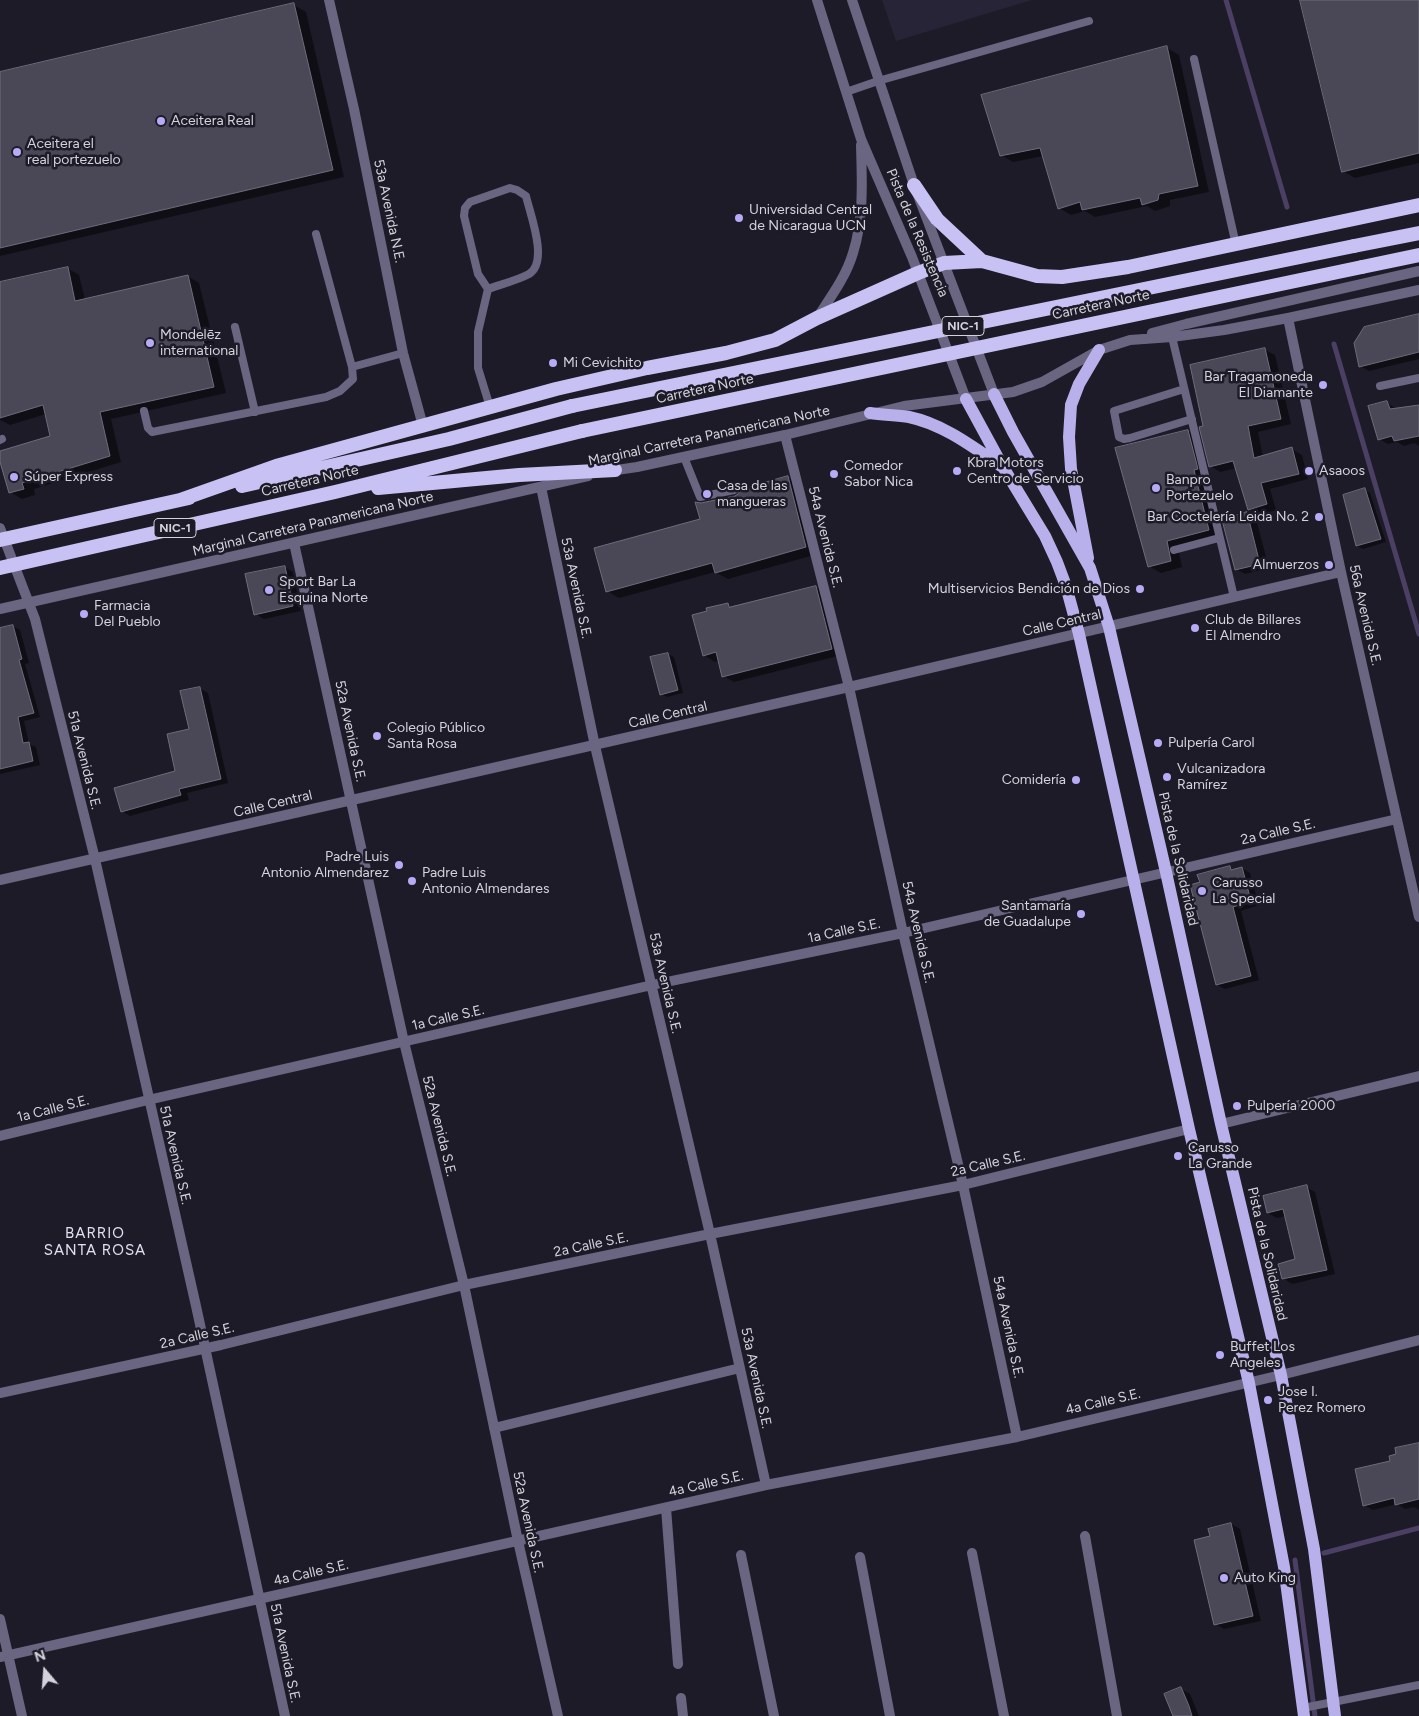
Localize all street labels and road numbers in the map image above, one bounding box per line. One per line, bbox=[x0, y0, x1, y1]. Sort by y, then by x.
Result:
street label: 53a Avenida N.E. bbox=[370, 158, 408, 264]
street label: Pista de la Resistencia bbox=[882, 166, 952, 300]
street label: Carretera Norte bbox=[1051, 286, 1151, 324]
road number: NIC-1 bbox=[942, 316, 984, 336]
street label: Carretera Norte bbox=[655, 370, 755, 408]
street label: Marginal Carretera Panamericana Norte bbox=[587, 402, 831, 470]
street label: Carretera Norte bbox=[260, 462, 360, 500]
street label: 54a Avenida S.E. bbox=[804, 485, 846, 589]
street label: Marginal Carretera Panamericana Norte bbox=[191, 488, 435, 560]
road number: NIC-1 bbox=[154, 518, 196, 538]
street label: 53a Avenida S.E. bbox=[557, 536, 595, 640]
street label: 56a Avenida S.E. bbox=[1345, 563, 1385, 667]
street label: Calle Central bbox=[1021, 606, 1103, 640]
street label: 52a Avenida S.E. bbox=[331, 679, 369, 783]
street label: Calle Central bbox=[627, 698, 709, 732]
street label: 51a Avenida S.E. bbox=[64, 709, 104, 811]
street label: Calle Central bbox=[232, 787, 314, 821]
street label: Pista de la Solidaridad bbox=[1154, 791, 1202, 927]
street label: 2a Calle S.E. bbox=[1239, 815, 1317, 849]
street label: 54a Avenida S.E. bbox=[898, 879, 938, 985]
street label: 1a Calle S.E. bbox=[806, 915, 882, 947]
street label: 53a Avenida S.E. bbox=[645, 931, 685, 1035]
street label: 1a Calle S.E. bbox=[410, 1002, 486, 1034]
street label: 52a Avenida S.E. bbox=[418, 1074, 460, 1178]
street label: 1a Calle S.E. bbox=[15, 1092, 91, 1126]
street label: 51a Avenida S.E. bbox=[155, 1104, 195, 1206]
street label: 2a Calle S.E. bbox=[949, 1147, 1027, 1181]
street label: Pista de la Solidaridad bbox=[1243, 1186, 1291, 1322]
street label: 2a Calle S.E. bbox=[552, 1229, 630, 1261]
street label: 54a Avenida S.E. bbox=[989, 1274, 1027, 1380]
street label: 2a Calle S.E. bbox=[158, 1319, 236, 1353]
street label: 53a Avenida S.E. bbox=[737, 1326, 775, 1430]
street label: 4a Calle S.E. bbox=[1064, 1385, 1142, 1419]
street label: 4a Calle S.E. bbox=[667, 1467, 745, 1501]
street label: 52a Avenida S.E. bbox=[509, 1470, 547, 1574]
street label: 4a Calle S.E. bbox=[272, 1556, 350, 1590]
street label: 51a Avenida S.E. bbox=[266, 1602, 304, 1704]

